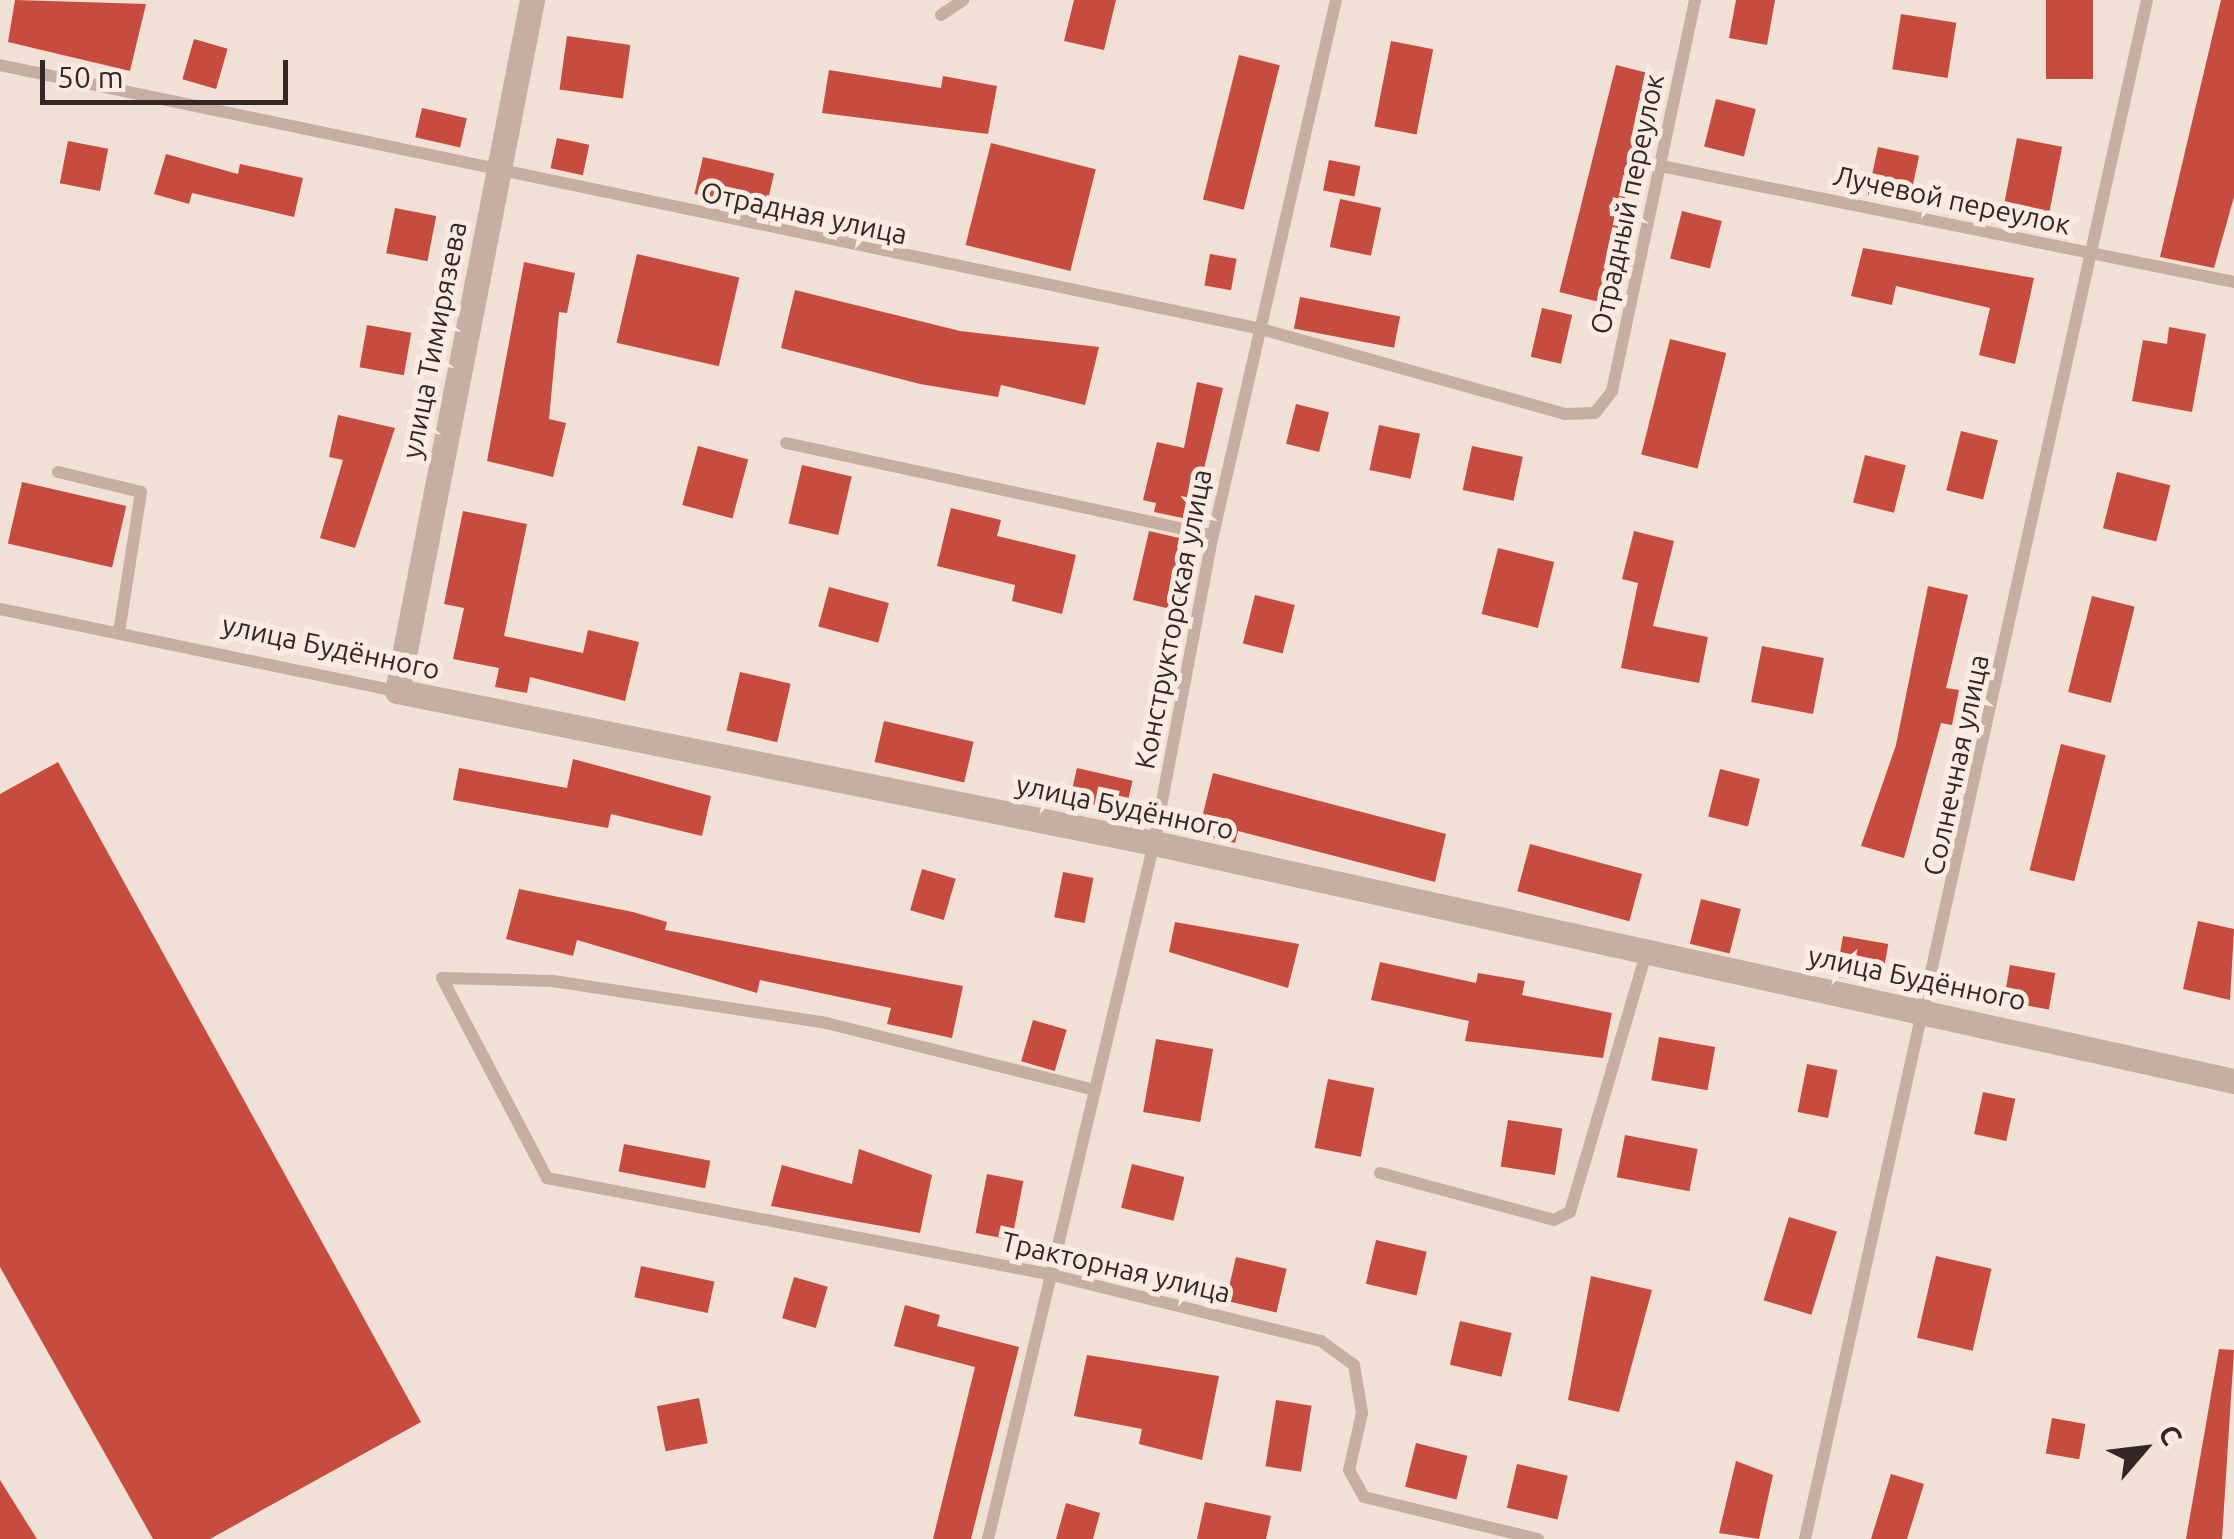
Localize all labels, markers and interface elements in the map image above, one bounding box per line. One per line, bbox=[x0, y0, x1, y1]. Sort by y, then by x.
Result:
scale bar bbox=[45, 40, 292, 102]
text: 50 m bbox=[57, 60, 124, 94]
street label: Отрадный переулок bbox=[1583, 71, 1671, 337]
street label: Лучевой переулок bbox=[1830, 158, 2074, 242]
street label: Отрадная улица bbox=[698, 175, 910, 251]
street label: улица Тимирязева bbox=[395, 219, 473, 461]
street label: Конструкторская улица bbox=[1127, 466, 1219, 772]
street label: улица Будённого bbox=[219, 607, 443, 687]
street label: Солнечная улица bbox=[1916, 651, 1996, 879]
street label: улица Будённого bbox=[1013, 767, 1237, 847]
street label: улица Будённого bbox=[1805, 938, 2029, 1018]
street label: Тракторная улица bbox=[998, 1224, 1234, 1310]
north arrow bbox=[2094, 1399, 2194, 1499]
text: С bbox=[2153, 1419, 2189, 1450]

